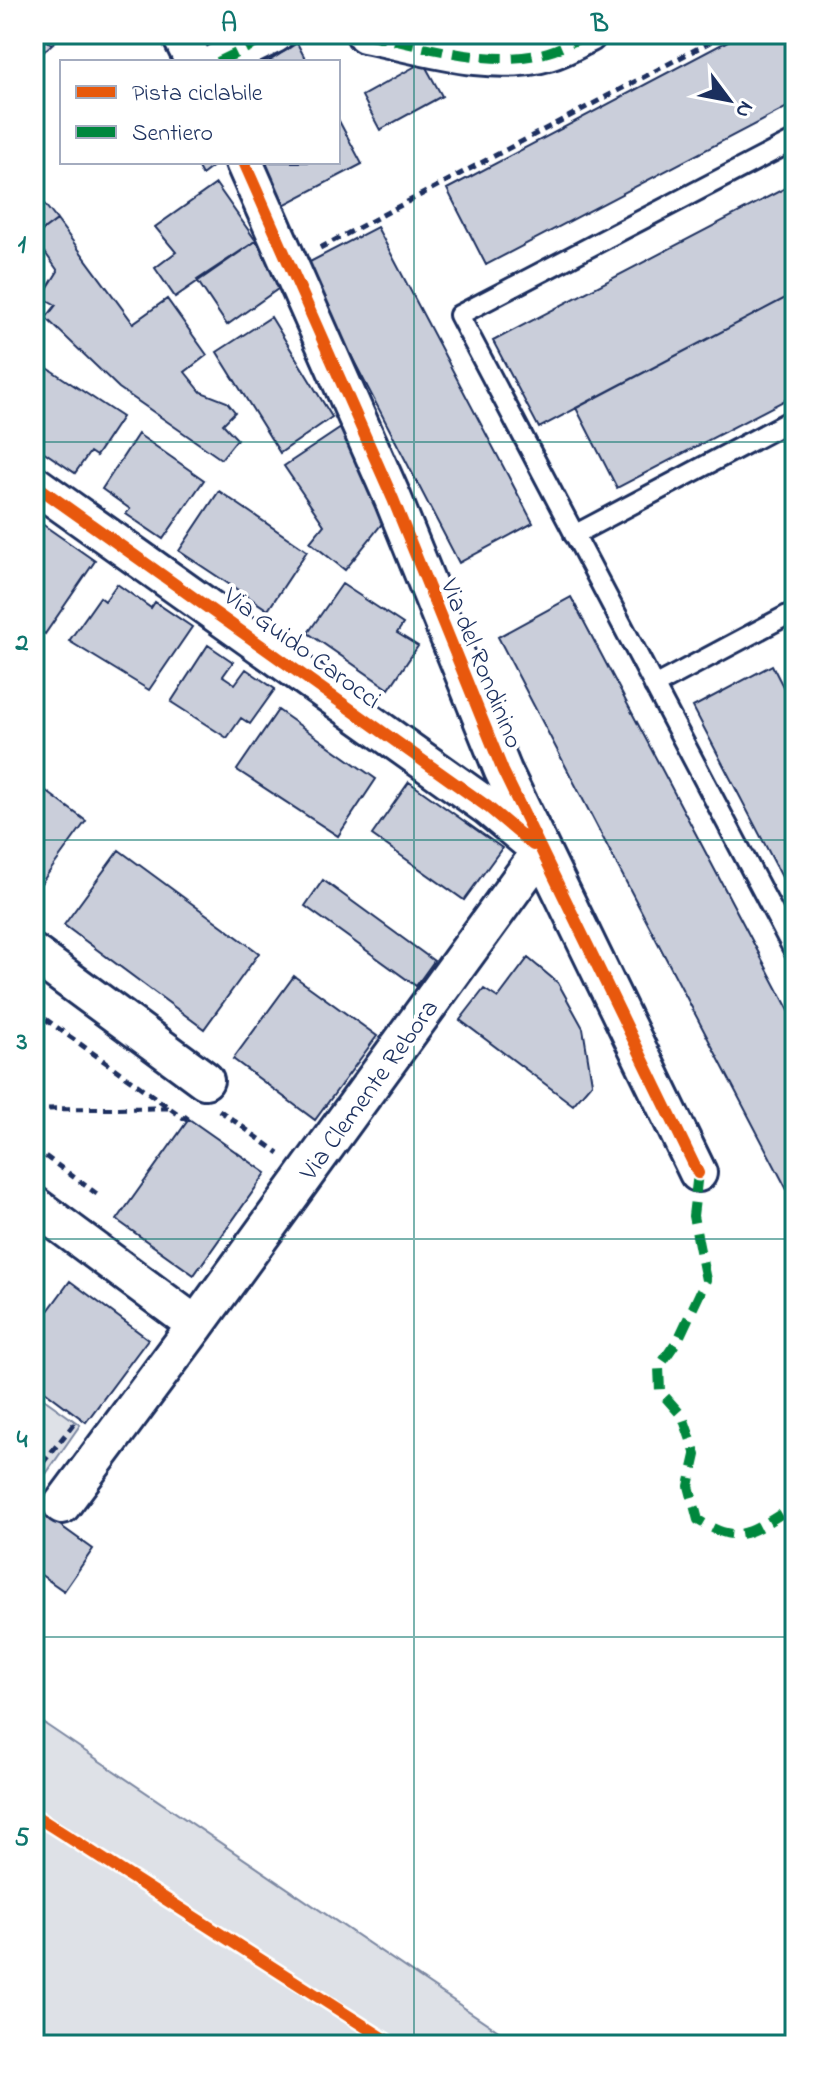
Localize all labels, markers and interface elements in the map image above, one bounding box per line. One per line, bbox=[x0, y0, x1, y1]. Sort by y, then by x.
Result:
text: A bbox=[221, 6, 237, 44]
text: B bbox=[590, 6, 609, 44]
legend bbox=[60, 60, 340, 164]
north arrow bbox=[689, 60, 769, 140]
text: Pista ciclabile bbox=[132, 77, 263, 112]
text: N bbox=[726, 94, 761, 124]
text: Sentiero bbox=[132, 117, 213, 152]
text: 1 bbox=[18, 227, 27, 265]
street label: Via del Rondinino bbox=[429, 573, 531, 755]
street label: Via Guido Carocci bbox=[214, 579, 388, 720]
text: 2 bbox=[15, 625, 29, 663]
street label: Via Clemente Rebora bbox=[291, 992, 449, 1190]
text: 3 bbox=[16, 1024, 28, 1062]
text: 4 bbox=[17, 1422, 28, 1460]
text: 5 bbox=[15, 1820, 30, 1858]

